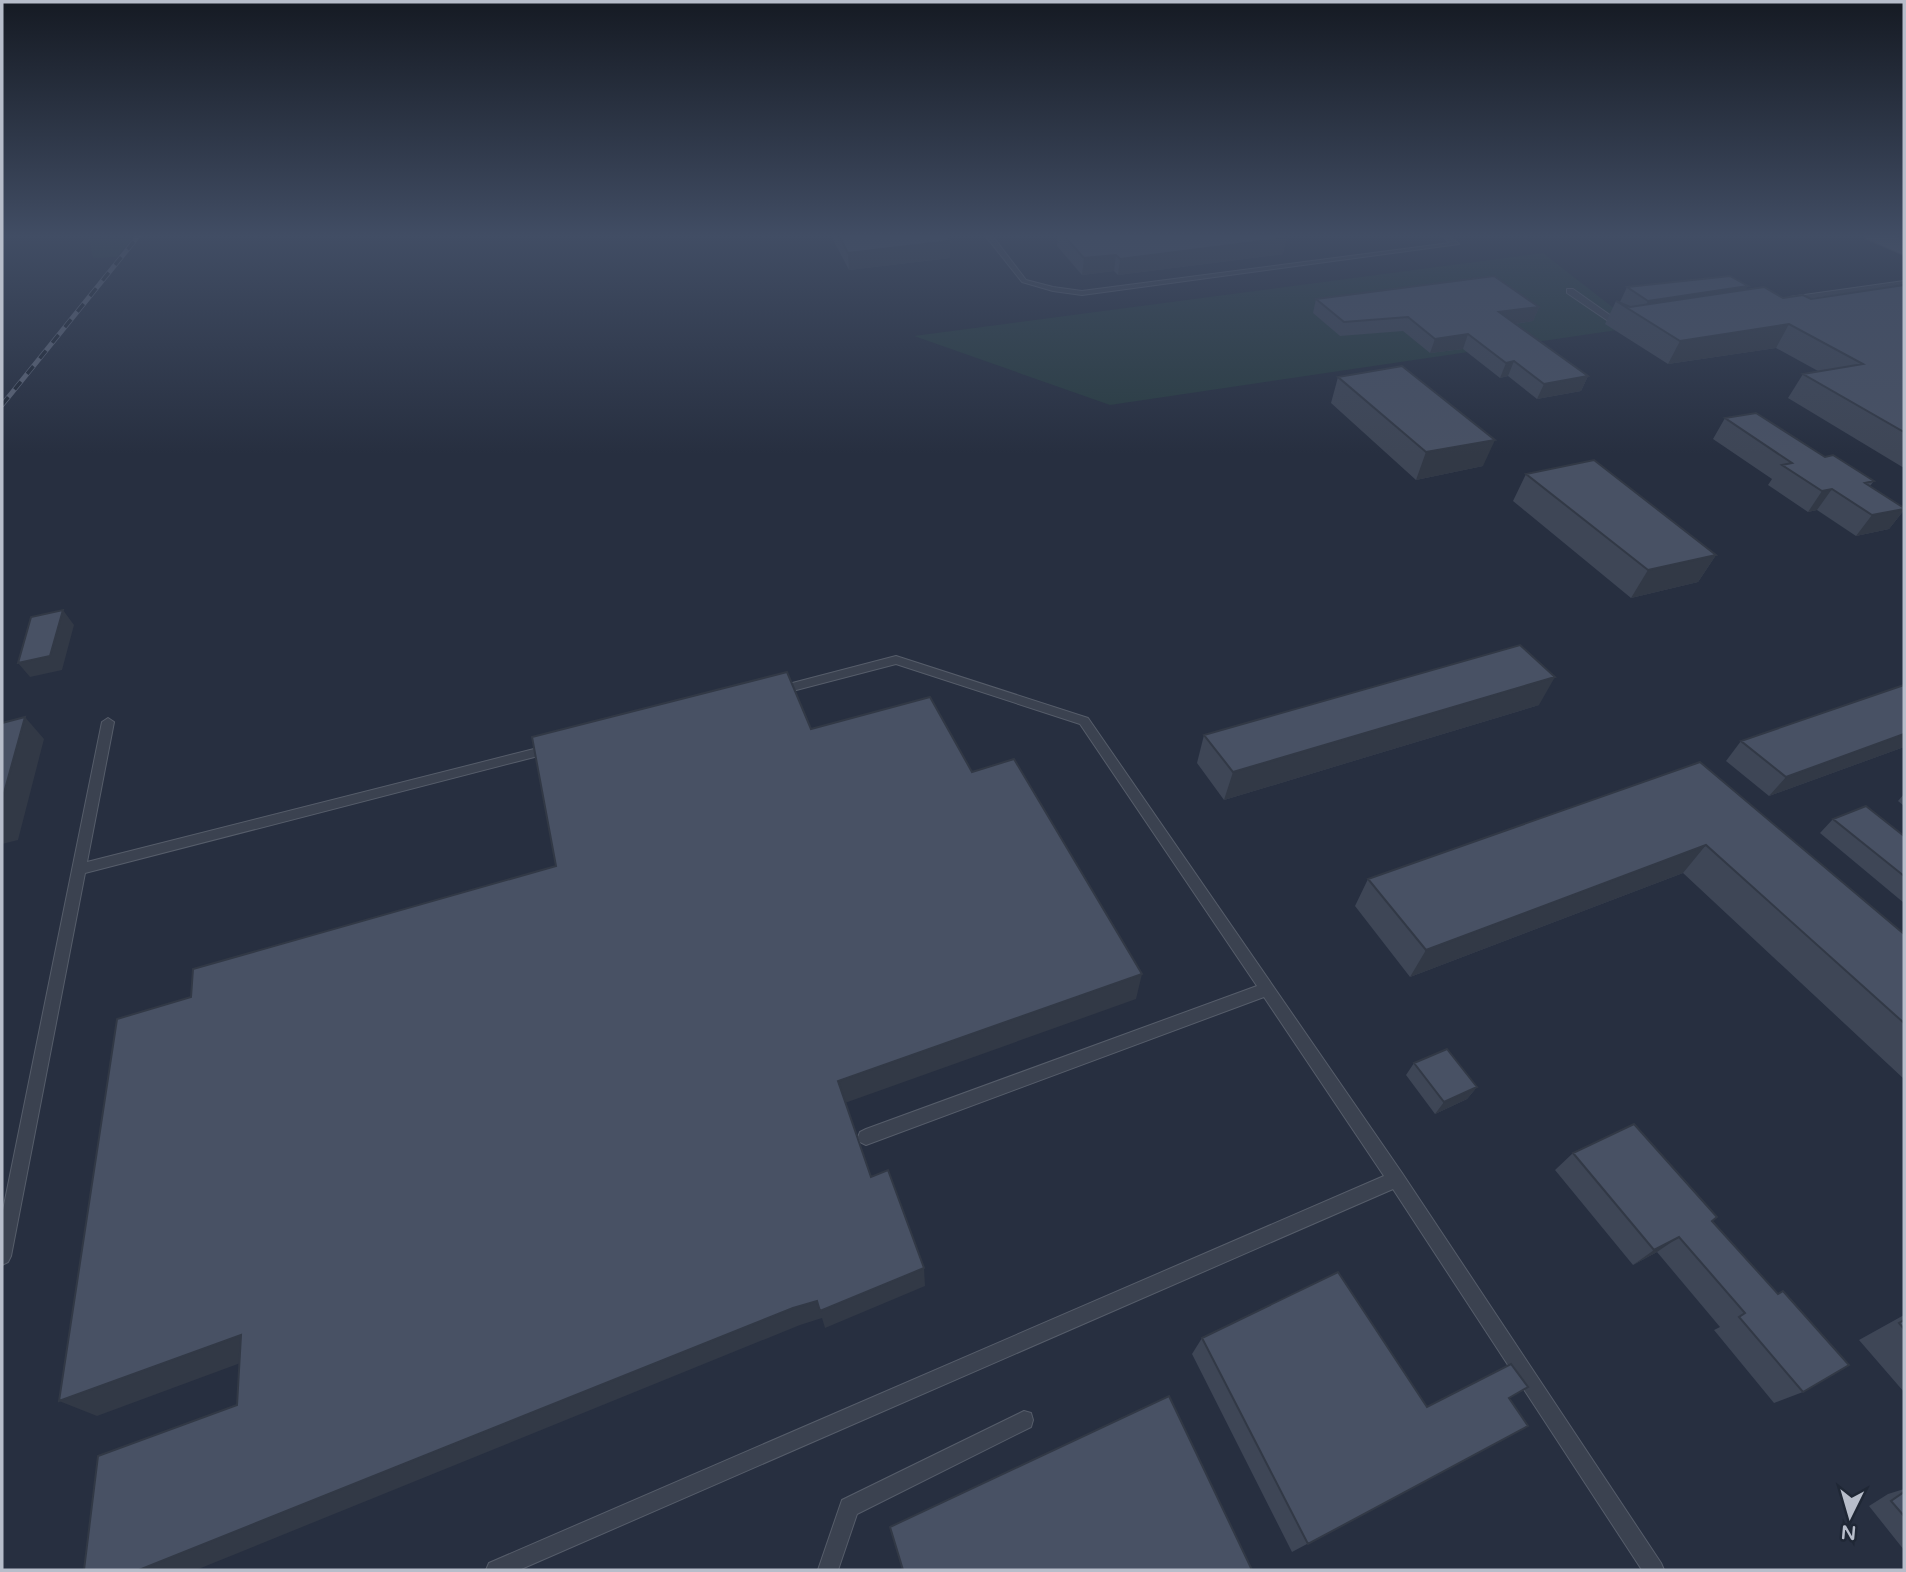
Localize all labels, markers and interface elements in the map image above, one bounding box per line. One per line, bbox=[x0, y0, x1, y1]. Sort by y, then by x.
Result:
north arrow bbox=[1815, 1481, 1885, 1551]
text: N bbox=[1840, 1520, 1857, 1544]

